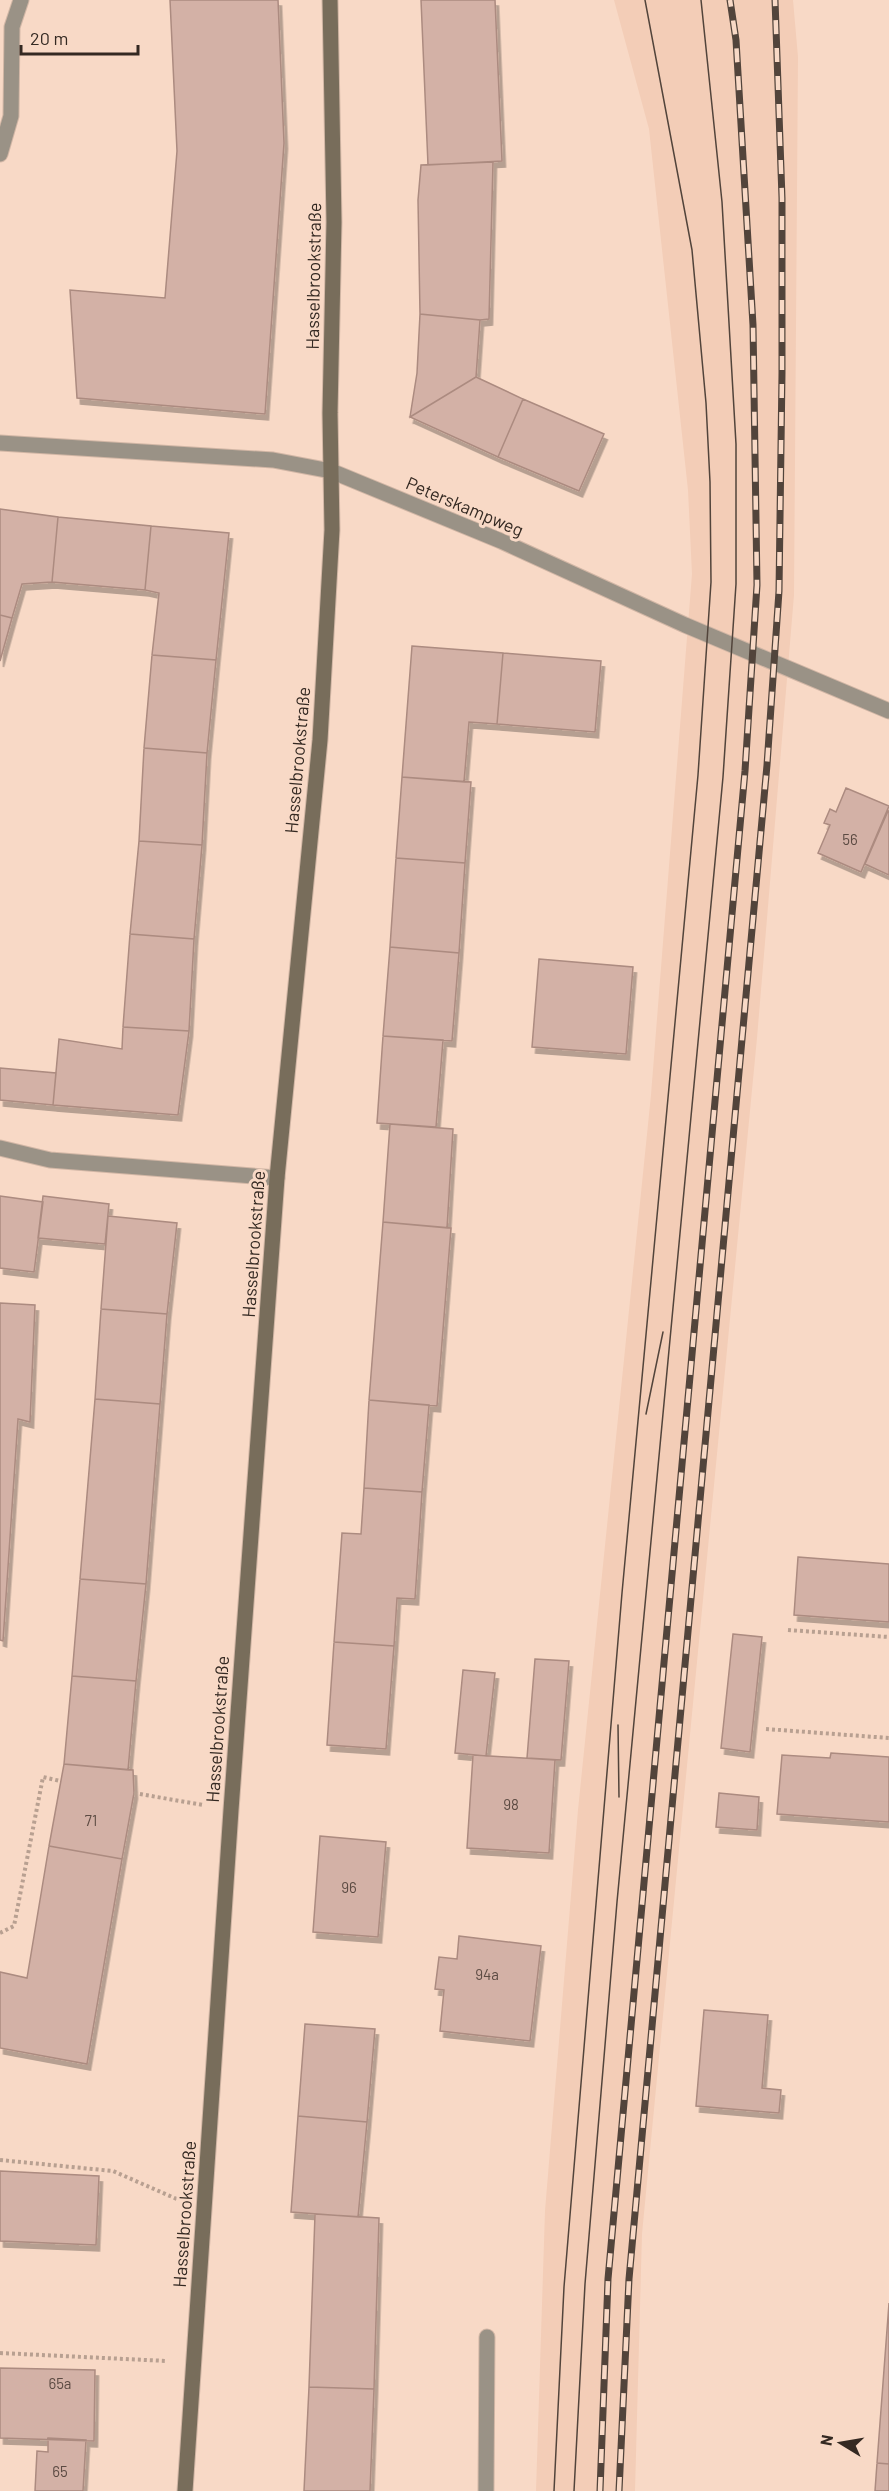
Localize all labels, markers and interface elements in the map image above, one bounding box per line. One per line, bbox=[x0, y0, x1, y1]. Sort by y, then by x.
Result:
scale bar bbox=[21, 18, 138, 56]
text: 20 m bbox=[30, 27, 68, 49]
street label: Hasselbrookstraße bbox=[301, 202, 325, 350]
street label: Peterskampweg bbox=[403, 471, 527, 541]
street label: Hasselbrookstraße bbox=[280, 686, 314, 834]
house number: 56 bbox=[842, 830, 858, 848]
street label: Hasselbrookstraße bbox=[237, 1170, 269, 1318]
street label: Hasselbrookstraße bbox=[201, 1655, 233, 1803]
house number: 98 bbox=[503, 1795, 519, 1813]
house number: 71 bbox=[85, 1811, 97, 1829]
house number: 96 bbox=[341, 1878, 357, 1896]
house number: 94a bbox=[475, 1965, 499, 1983]
street label: Hasselbrookstraße bbox=[168, 2140, 200, 2288]
house number: 65a bbox=[48, 2374, 72, 2392]
north arrow bbox=[811, 2413, 871, 2473]
text: N bbox=[815, 2433, 836, 2447]
house number: 65 bbox=[52, 2462, 68, 2480]

